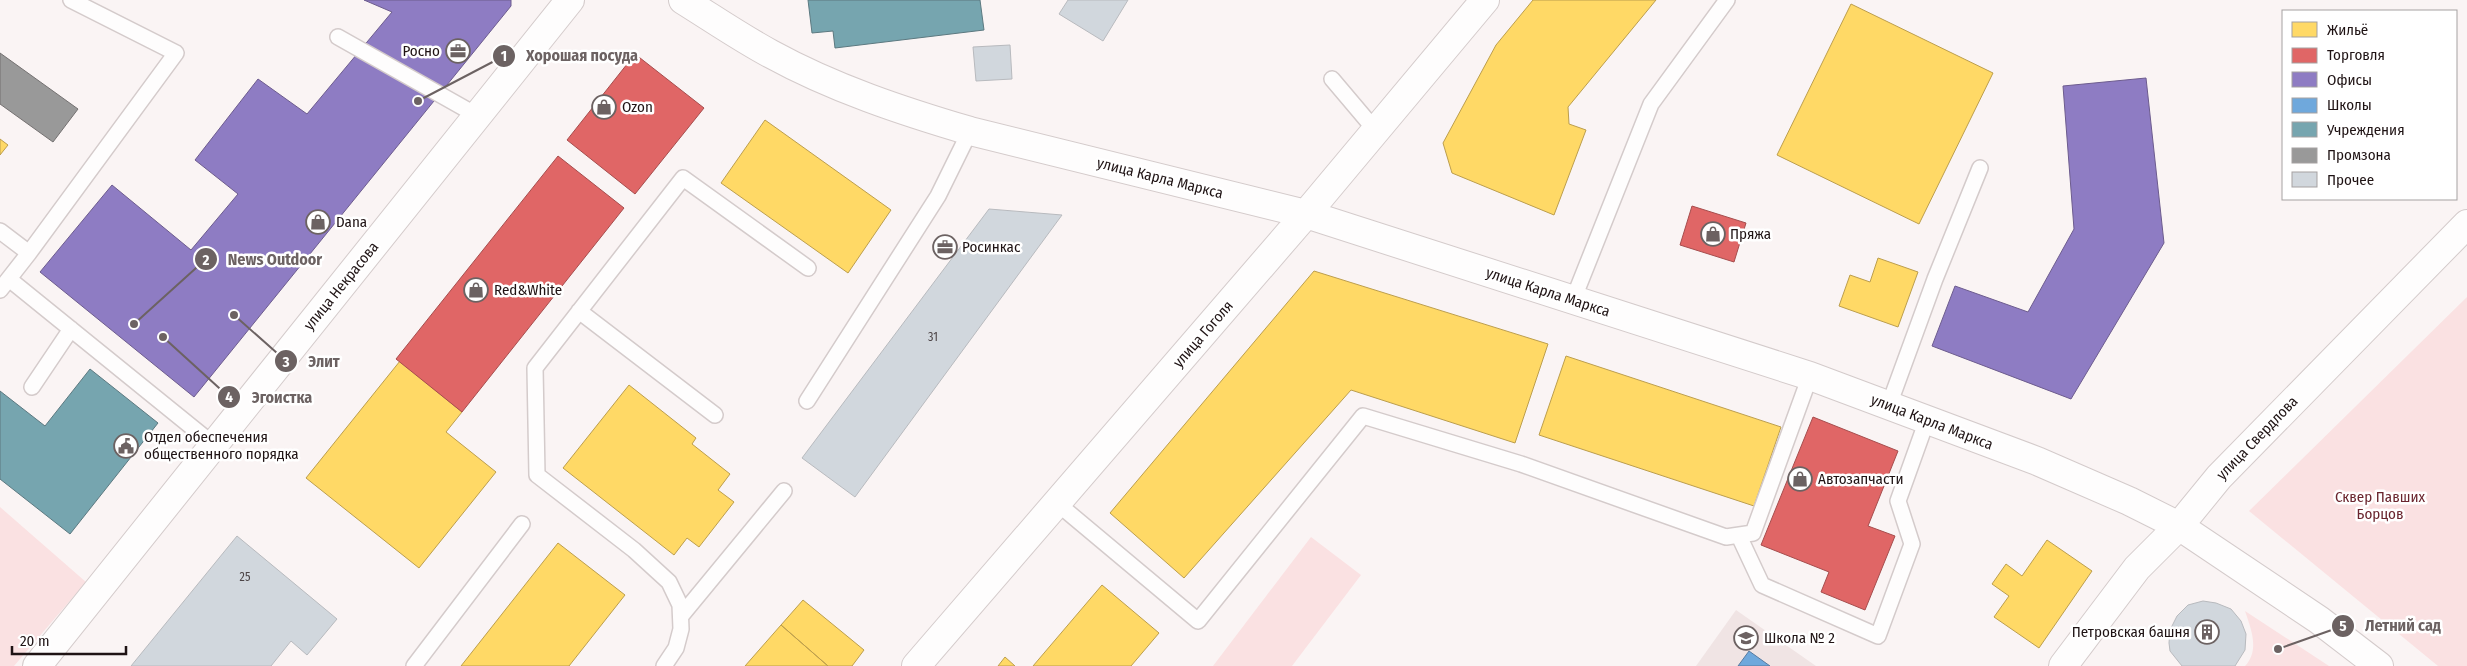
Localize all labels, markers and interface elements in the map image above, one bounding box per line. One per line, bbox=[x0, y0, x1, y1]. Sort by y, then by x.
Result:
legend bbox=[2282, 10, 2457, 200]
text: Жильё bbox=[2327, 21, 2368, 39]
office icon: Росно bbox=[445, 38, 471, 64]
callout: Хорошая посуда bbox=[491, 40, 648, 71]
place label: Росно bbox=[402, 42, 440, 60]
text: Хорошая посуда bbox=[525, 46, 638, 65]
text: Торговля bbox=[2327, 46, 2385, 64]
text: 1 bbox=[501, 47, 507, 65]
text: Офисы bbox=[2327, 71, 2372, 89]
shop icon: Ozon bbox=[591, 94, 617, 120]
text: Школы bbox=[2327, 96, 2372, 114]
place label: Ozon bbox=[622, 98, 653, 116]
text: Учреждения bbox=[2326, 121, 2405, 139]
text: Промзона bbox=[2327, 146, 2391, 164]
street label: улица Карла Маркса bbox=[1095, 154, 1225, 202]
text: Прочее bbox=[2327, 171, 2374, 189]
shop icon: Dana bbox=[305, 209, 331, 235]
place label: Dana bbox=[336, 213, 367, 231]
shop icon: Пряжа bbox=[1700, 221, 1726, 247]
place label: Пряжа bbox=[1730, 225, 1771, 243]
office icon: Росинкас bbox=[932, 234, 958, 260]
street label: улица Некрасова bbox=[300, 238, 382, 334]
place label: Росинкас bbox=[962, 238, 1021, 256]
callout: News Outdoor bbox=[193, 244, 333, 275]
text: News Outdoor bbox=[228, 250, 322, 269]
text: 2 bbox=[202, 251, 210, 269]
street label: улица Карла Маркса bbox=[1484, 263, 1612, 321]
shop icon: Red&White bbox=[463, 277, 489, 303]
place label: Red&White bbox=[494, 281, 562, 299]
street label: улица Гоголя bbox=[1169, 297, 1237, 371]
house number: 31 bbox=[928, 330, 938, 344]
callout: Элит bbox=[274, 346, 350, 377]
text: Элит bbox=[308, 352, 340, 371]
text: 3 bbox=[281, 353, 290, 371]
callout: Эгоистка bbox=[217, 382, 322, 413]
text: 4 bbox=[225, 388, 233, 406]
text: Эгоистка bbox=[252, 388, 312, 407]
street label: улица Карла Маркса bbox=[1868, 390, 1996, 454]
street label: улица Свердлова bbox=[2213, 392, 2301, 484]
place label: Отдел обеспечения общественного порядка bbox=[144, 428, 299, 463]
public building icon: Отдел обеспечения общественного порядка bbox=[113, 433, 139, 459]
shop icon: Автозапчасти bbox=[1787, 466, 1813, 492]
place label: Автозапчасти bbox=[1818, 470, 1904, 488]
park label: Сквер Павших Борцов bbox=[2335, 488, 2425, 523]
house number: 25 bbox=[240, 570, 251, 584]
callout: Летний сад bbox=[2330, 610, 2451, 641]
text: Летний сад bbox=[2365, 616, 2441, 635]
text: 5 bbox=[2339, 617, 2347, 635]
building icon: Петровская башня bbox=[2194, 619, 2220, 645]
place label: Петровская башня bbox=[2072, 623, 2190, 641]
scale bar bbox=[12, 624, 126, 656]
school or university icon: Школа № 2 bbox=[1733, 625, 1759, 651]
place label: Школа № 2 bbox=[1764, 629, 1835, 647]
text: 20 m bbox=[20, 632, 50, 650]

